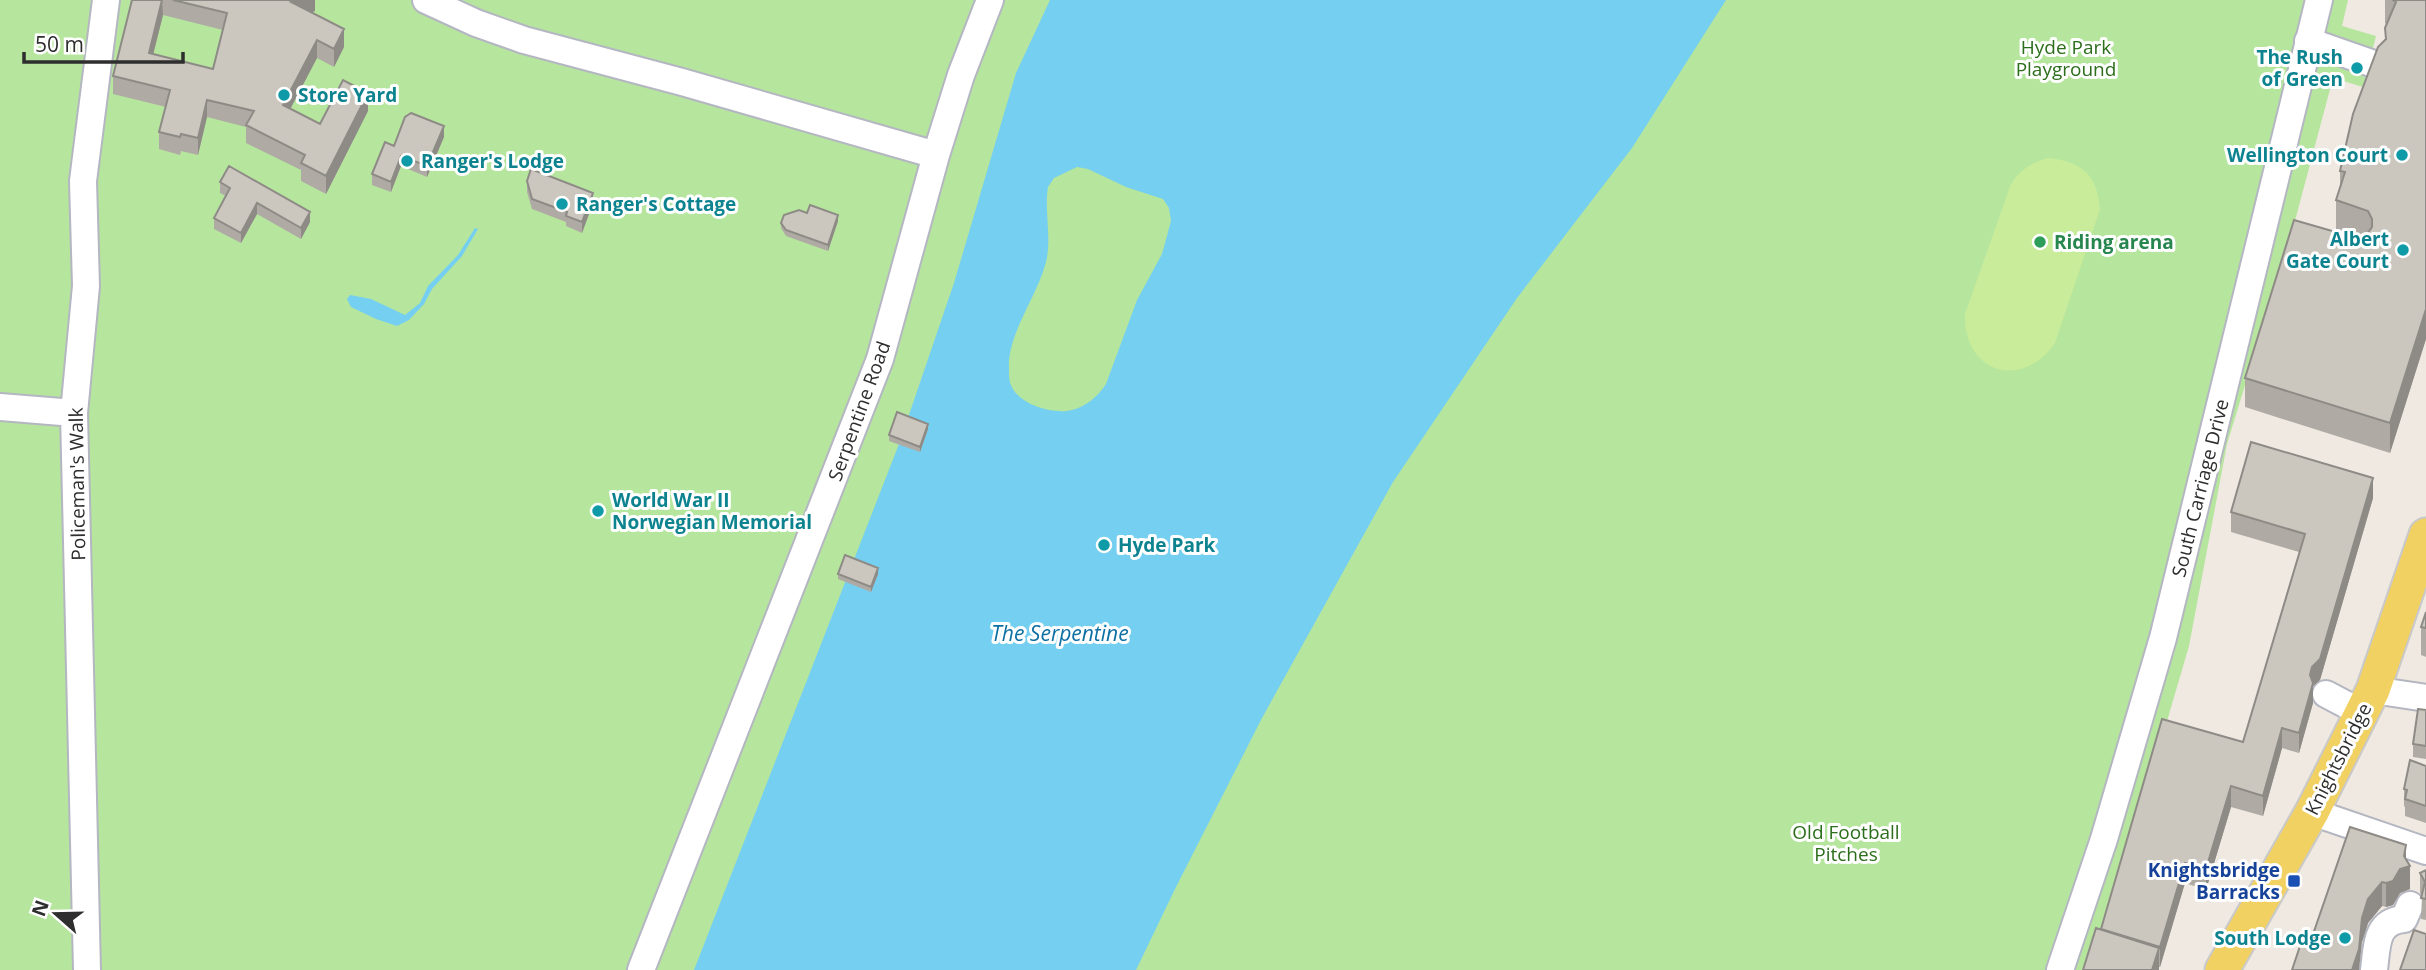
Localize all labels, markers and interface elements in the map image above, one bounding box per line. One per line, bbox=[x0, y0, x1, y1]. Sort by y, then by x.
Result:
scale bar bbox=[24, 21, 184, 65]
text: 50 m bbox=[35, 30, 84, 58]
park label: Hyde Park Playground bbox=[2016, 34, 2116, 82]
place label: The Rush of Green bbox=[2256, 44, 2343, 92]
marker: The Rush of Green bbox=[2349, 60, 2365, 76]
place label: Store Yard bbox=[298, 82, 397, 108]
marker: Store Yard bbox=[276, 87, 292, 103]
place label: Wellington Court bbox=[2227, 142, 2388, 168]
marker: Wellington Court bbox=[2394, 147, 2410, 163]
place label: Ranger's Lodge bbox=[421, 148, 564, 174]
marker: Ranger's Lodge bbox=[399, 153, 415, 169]
place label: Ranger's Cottage bbox=[576, 191, 736, 217]
marker: Ranger's Cottage bbox=[554, 196, 570, 212]
place label: Albert Gate Court bbox=[2286, 226, 2389, 274]
place label: Riding arena bbox=[2054, 229, 2174, 255]
marker: Riding arena bbox=[2032, 234, 2048, 250]
marker: Albert Gate Court bbox=[2395, 242, 2411, 258]
street label: Serpentine Road bbox=[822, 338, 896, 484]
street label: South Carriage Drive bbox=[2165, 396, 2235, 580]
street label: Policeman's Walk bbox=[63, 407, 91, 561]
place label: World War II Norwegian Memorial bbox=[612, 487, 812, 535]
marker: World War II Norwegian Memorial bbox=[590, 503, 606, 519]
place label: Hyde Park bbox=[1118, 532, 1216, 558]
marker: Hyde Park bbox=[1096, 537, 1112, 553]
water label: The Serpentine bbox=[991, 619, 1129, 647]
street label: Knightsbridge bbox=[2299, 698, 2377, 820]
park label: Old Football Pitches bbox=[1792, 819, 1900, 867]
place label: Knightsbridge Barracks bbox=[2148, 857, 2280, 905]
marker: Knightsbridge Barracks bbox=[2286, 873, 2302, 889]
north arrow bbox=[21, 879, 91, 949]
text: N bbox=[25, 896, 55, 920]
place label: South Lodge bbox=[2214, 925, 2331, 951]
marker: South Lodge bbox=[2337, 930, 2353, 946]

